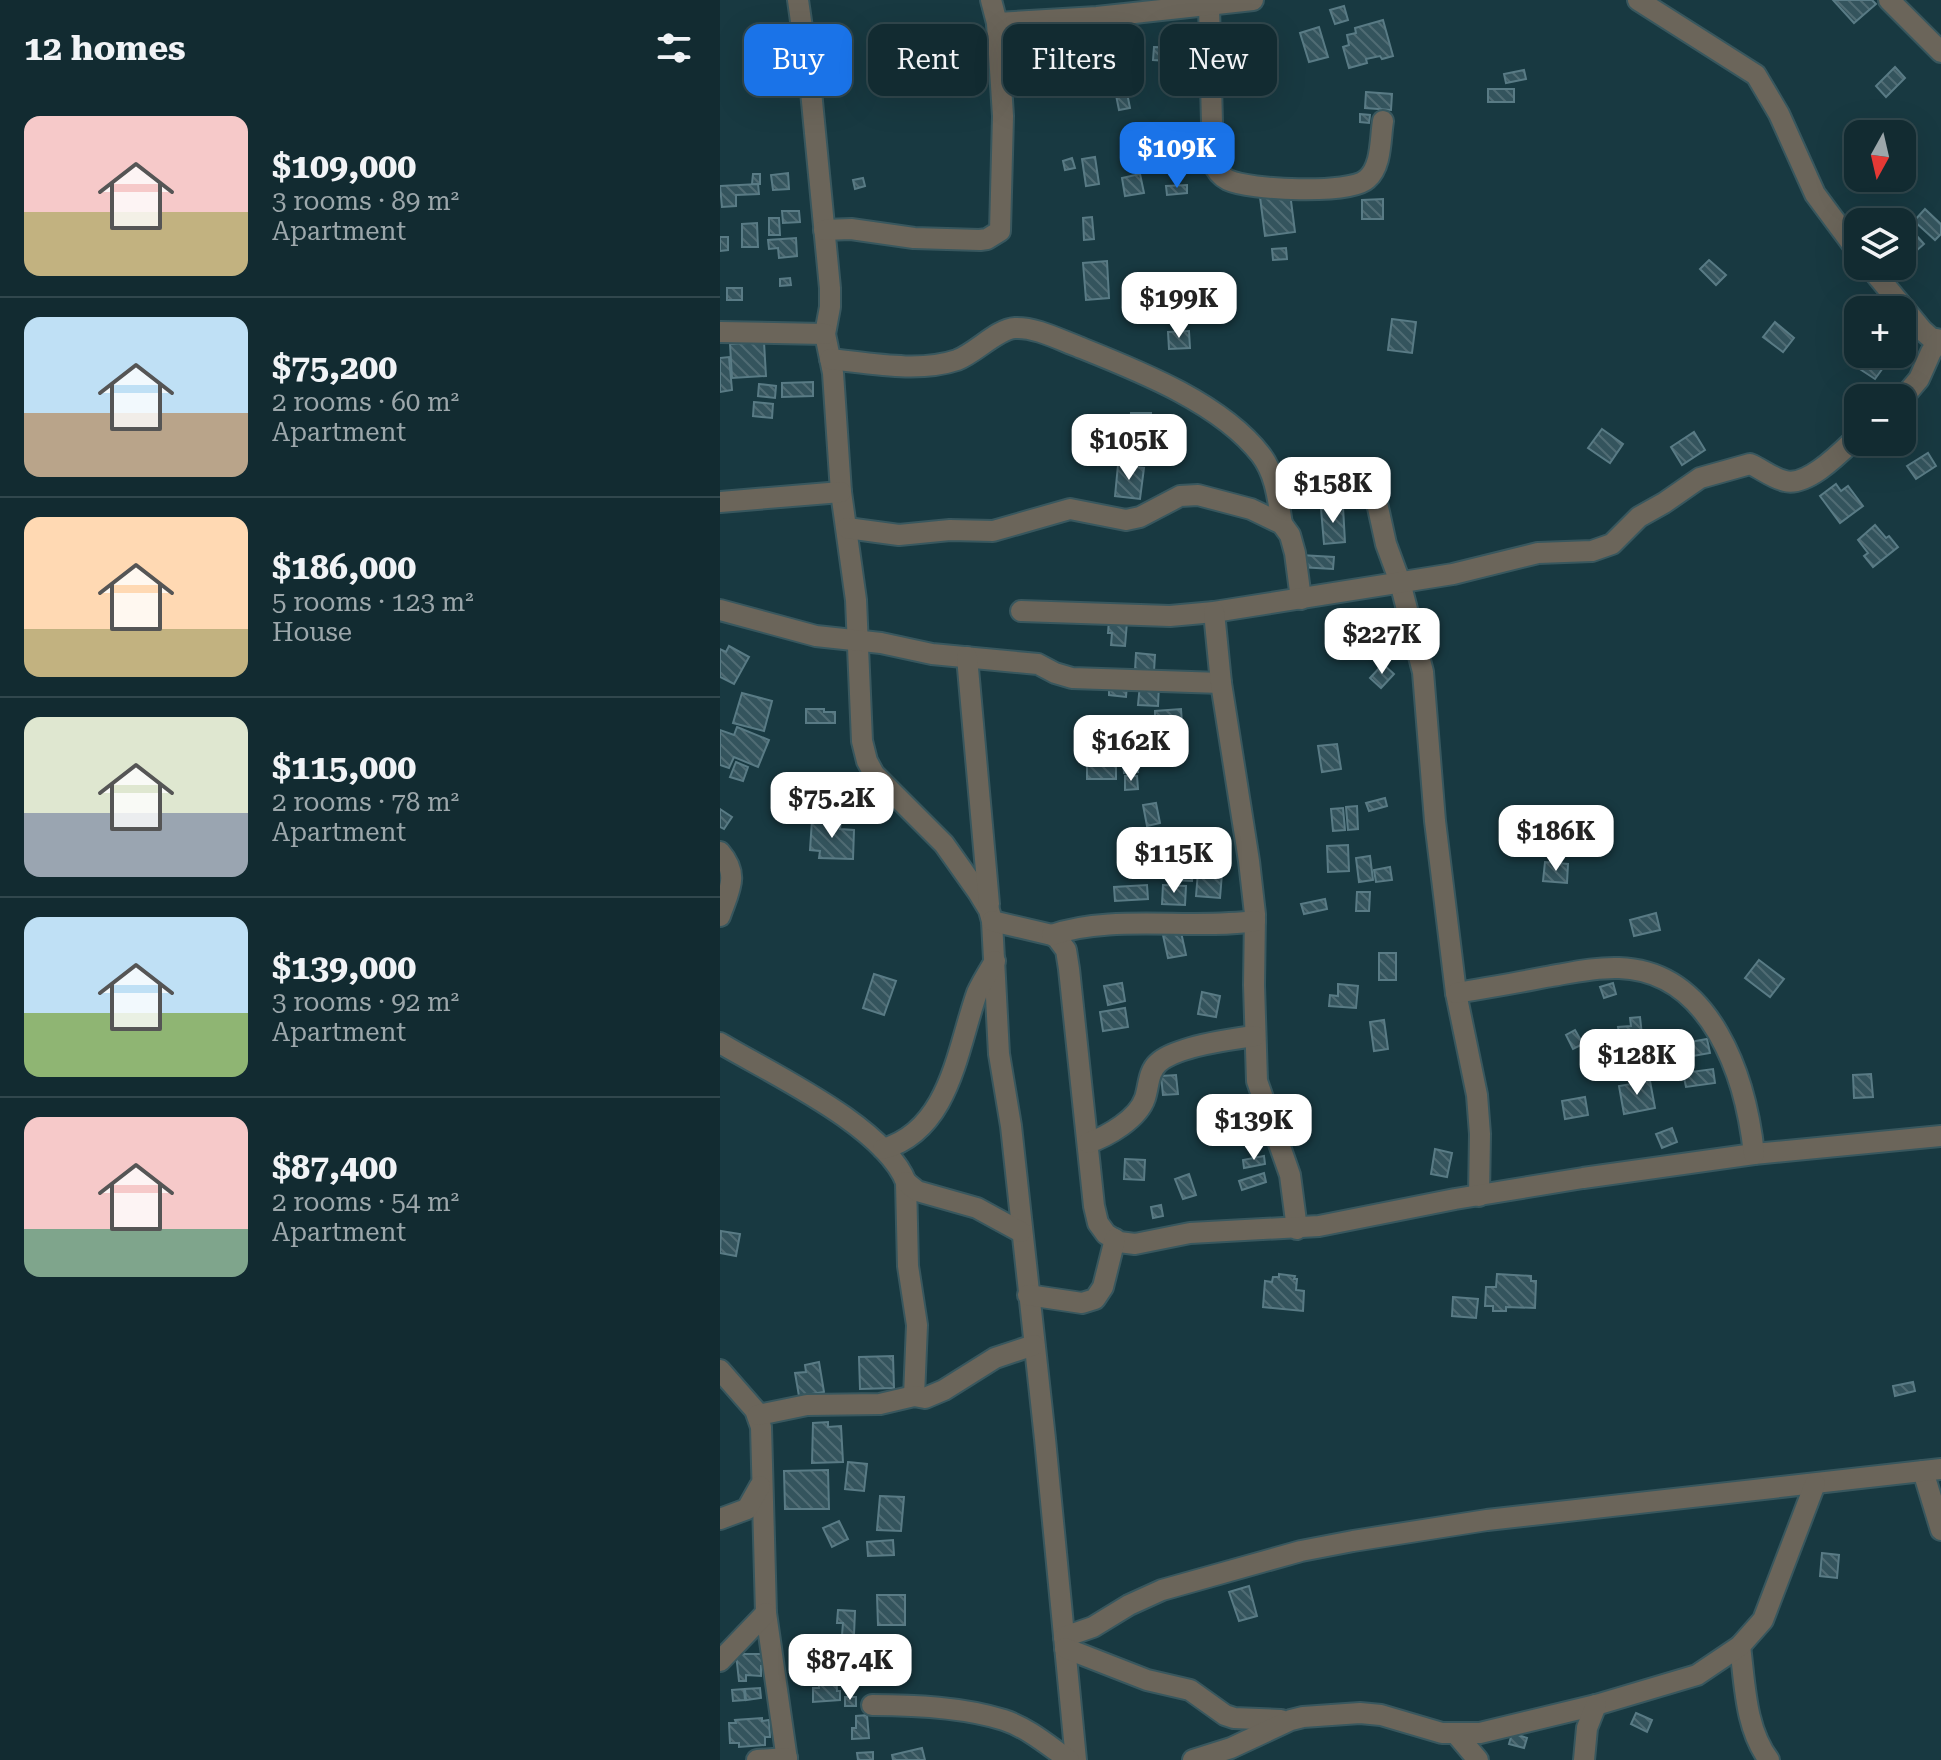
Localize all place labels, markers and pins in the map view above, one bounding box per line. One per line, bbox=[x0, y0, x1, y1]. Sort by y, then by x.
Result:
pin: $109K bbox=[1121, 122, 1233, 190]
pin: $199K bbox=[1123, 272, 1235, 340]
pin: $105K bbox=[1073, 414, 1185, 482]
pin: $158K bbox=[1277, 457, 1389, 525]
pin: $227K bbox=[1326, 608, 1438, 676]
pin: $162K bbox=[1075, 715, 1187, 783]
pin: $75.2K bbox=[767, 772, 897, 840]
pin: $186K bbox=[1500, 805, 1612, 873]
pin: $115K bbox=[1118, 827, 1230, 895]
pin: $128K bbox=[1581, 1029, 1693, 1097]
pin: $139K bbox=[1198, 1094, 1310, 1162]
pin: $87.4K bbox=[785, 1634, 915, 1702]

